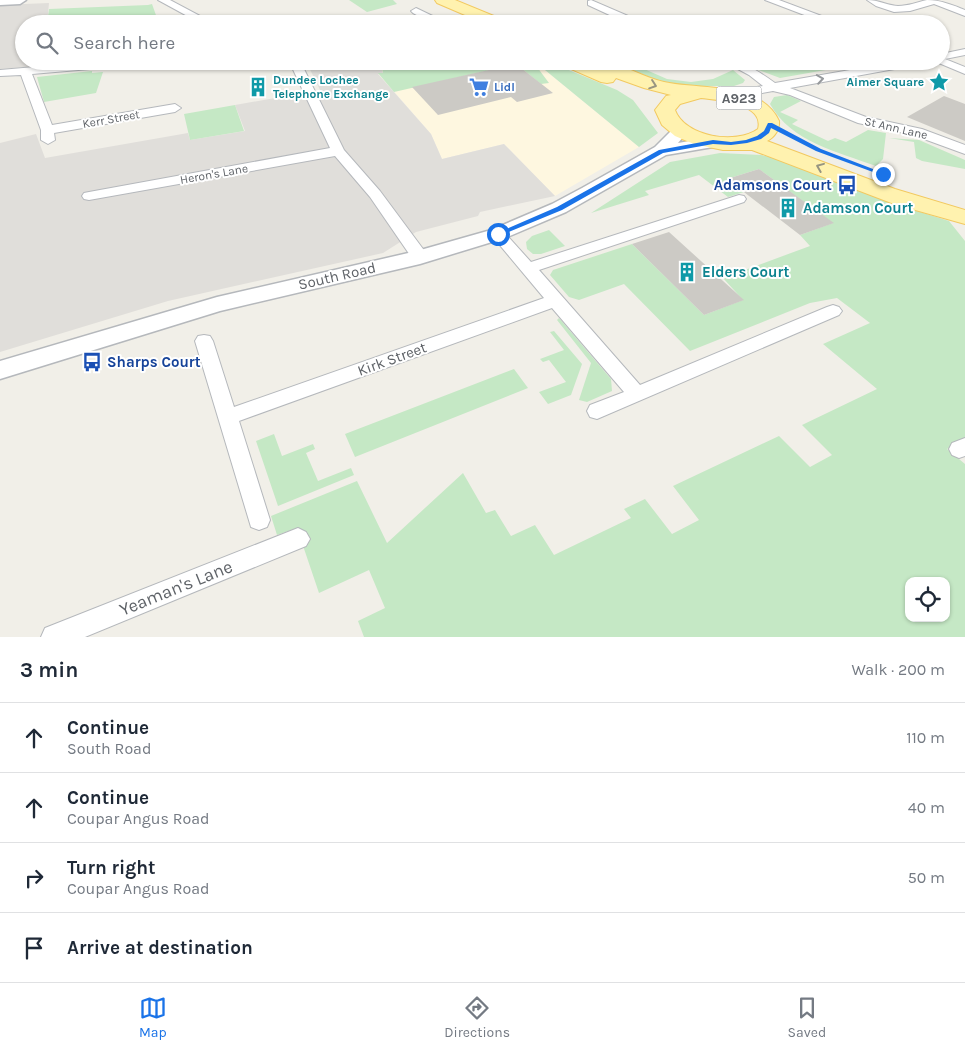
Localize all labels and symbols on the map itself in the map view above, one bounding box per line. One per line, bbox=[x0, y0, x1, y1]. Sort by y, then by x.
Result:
place icon: Aimer Square bbox=[928, 71, 950, 93]
place label: Dundee Lochee Telephone Exchange bbox=[273, 73, 389, 101]
one-way arrow bbox=[815, 74, 824, 84]
place label: Aimer Square bbox=[846, 75, 924, 89]
building icon: Dundee Lochee Telephone Exchange bbox=[247, 76, 269, 98]
supermarket icon: Lidl bbox=[468, 76, 490, 98]
one-way arrow bbox=[648, 79, 657, 89]
place label: Lidl bbox=[494, 80, 515, 94]
road number: A923 bbox=[716, 86, 762, 110]
street label: Kerr Street bbox=[81, 107, 141, 131]
street label: St Ann Lane bbox=[863, 114, 929, 142]
street label: Heron's Lane bbox=[179, 161, 249, 187]
one-way arrow bbox=[816, 163, 825, 174]
route end bbox=[872, 163, 895, 186]
bus stop icon: Adamsons Court bbox=[836, 174, 858, 196]
place label: Adamsons Court bbox=[714, 176, 832, 194]
building icon: Adamson Court bbox=[777, 197, 799, 219]
place label: Adamson Court bbox=[803, 199, 913, 217]
route start bbox=[487, 223, 510, 246]
street label: South Road bbox=[296, 258, 378, 294]
building icon: Elders Court bbox=[676, 261, 698, 283]
place label: Elders Court bbox=[702, 263, 789, 281]
street label: Kirk Street bbox=[355, 338, 429, 380]
bus stop icon: Sharps Court bbox=[81, 351, 103, 373]
place label: Sharps Court bbox=[107, 353, 201, 371]
street label: Yeaman's Lane bbox=[116, 555, 236, 621]

